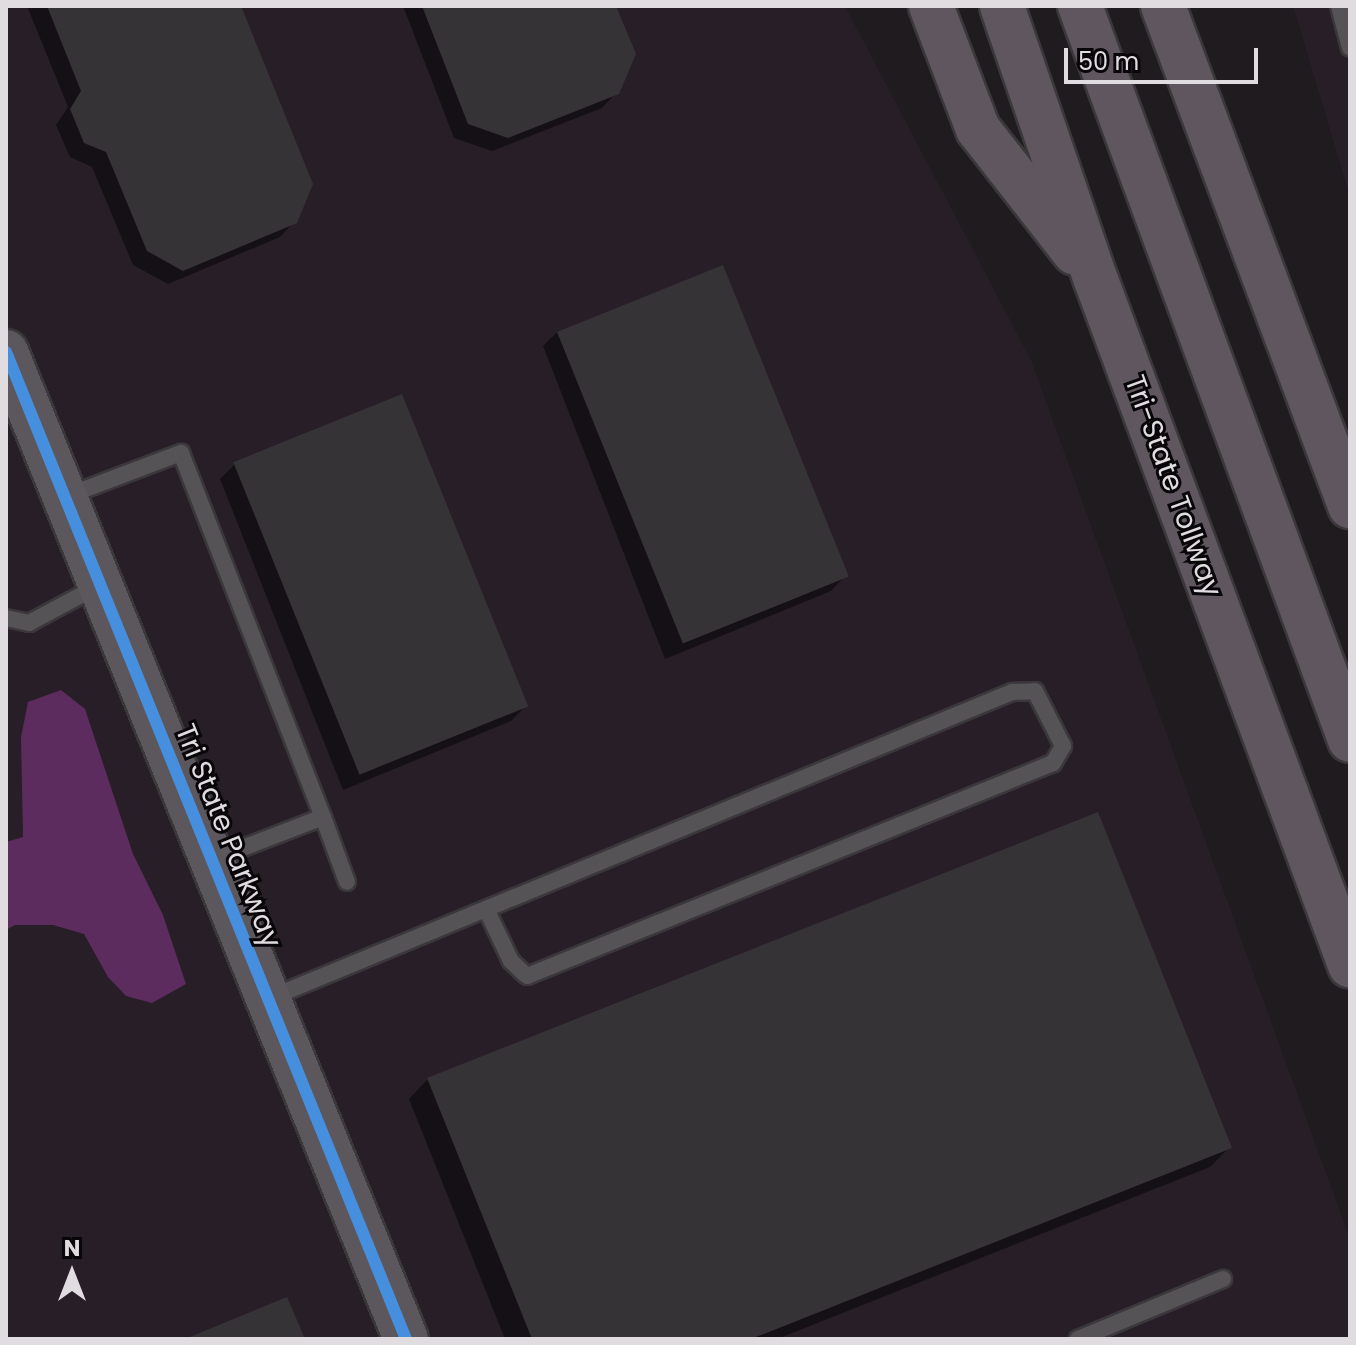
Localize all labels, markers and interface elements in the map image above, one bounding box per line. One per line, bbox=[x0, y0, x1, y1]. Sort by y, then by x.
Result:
scale bar bbox=[1068, 32, 1262, 82]
text: 50 m bbox=[1078, 45, 1139, 78]
street label: Tri-State Tollway bbox=[1117, 371, 1229, 601]
street label: Tri State Parkway bbox=[168, 719, 288, 953]
north arrow bbox=[32, 1233, 112, 1313]
text: N bbox=[64, 1233, 80, 1264]

